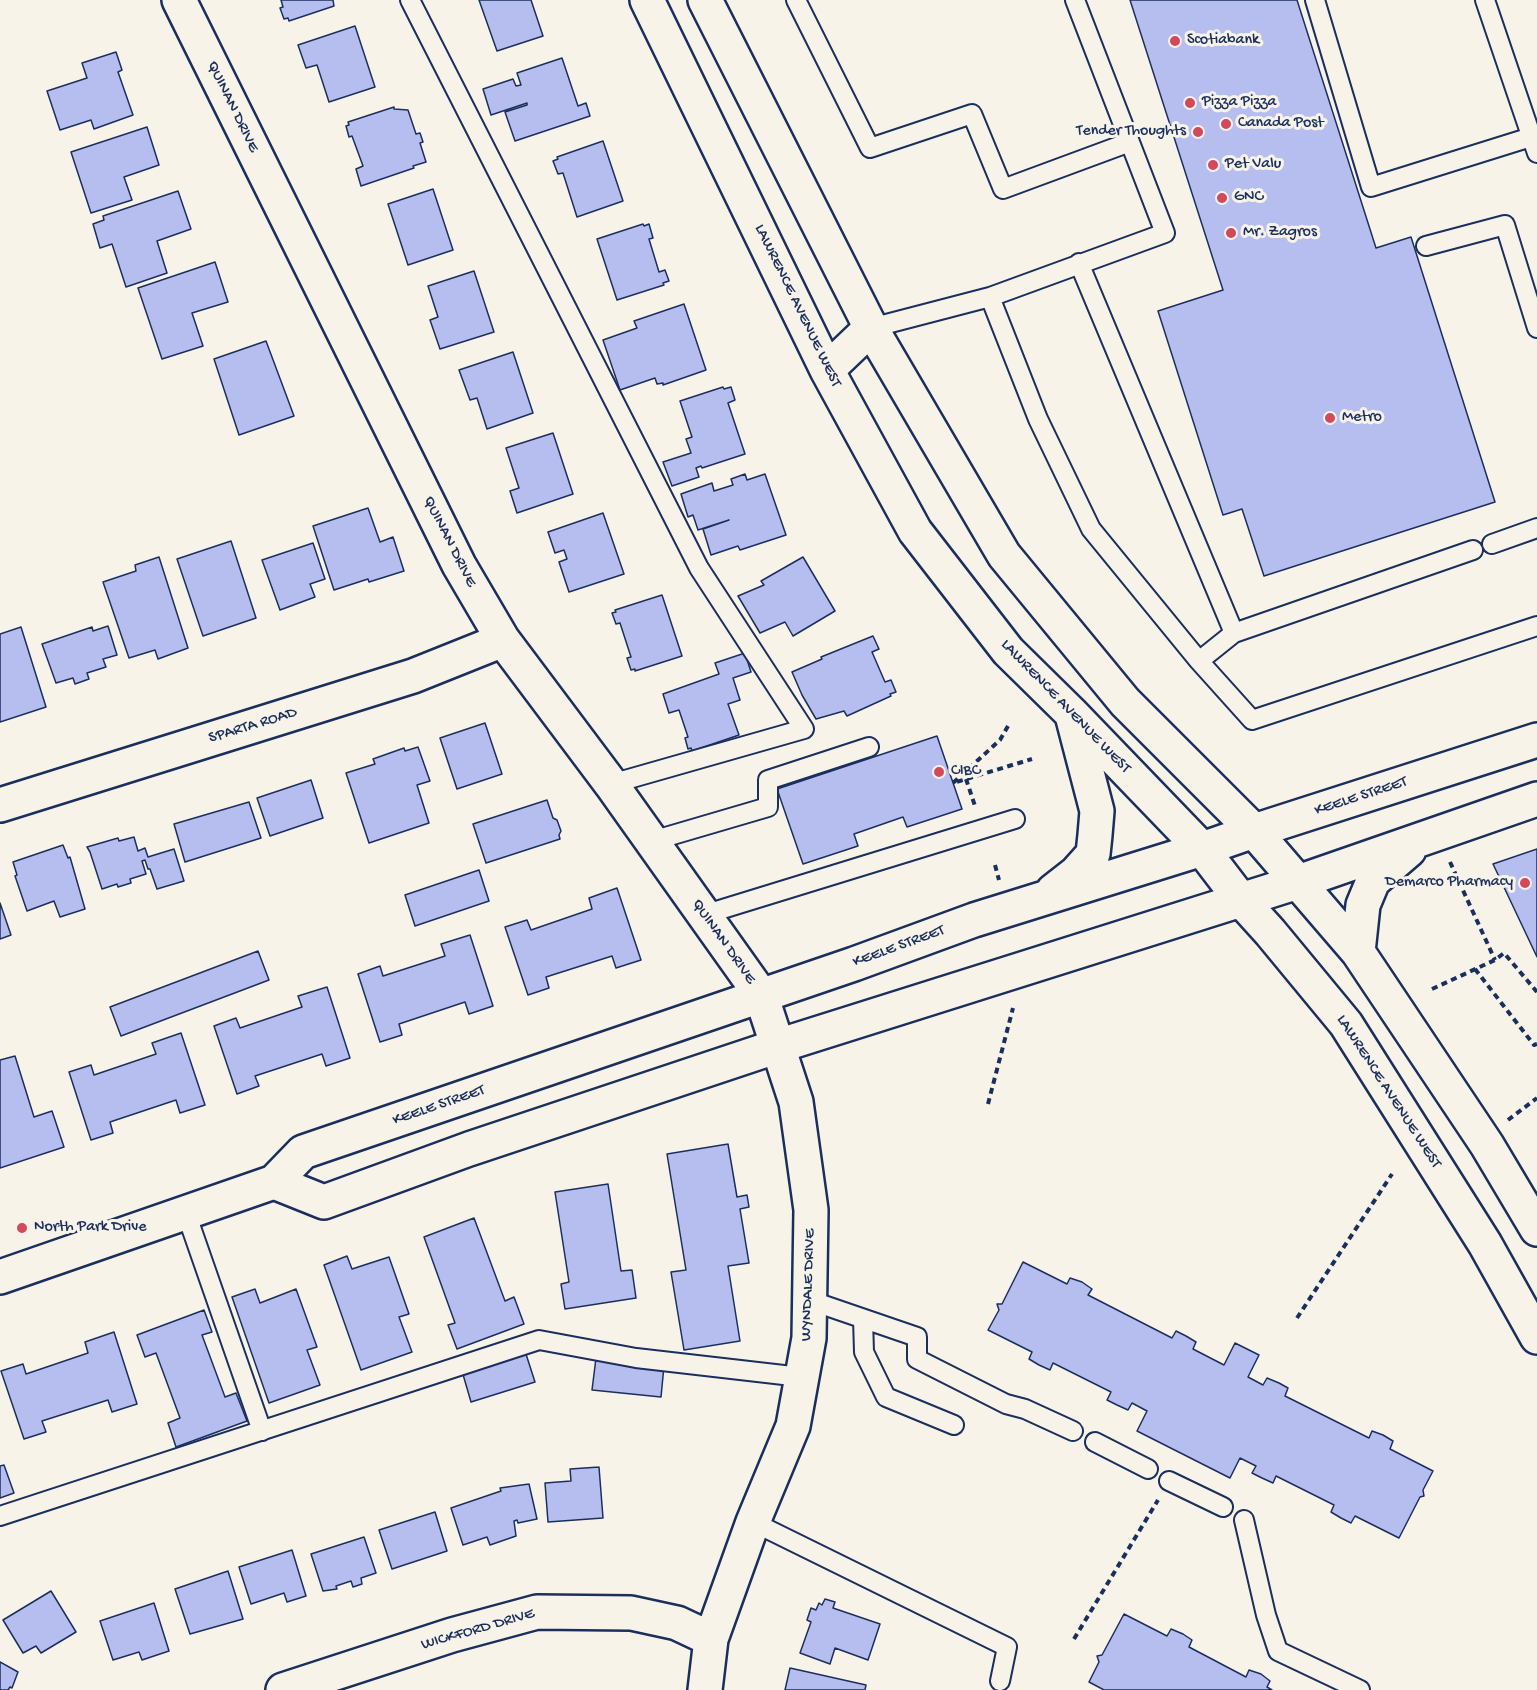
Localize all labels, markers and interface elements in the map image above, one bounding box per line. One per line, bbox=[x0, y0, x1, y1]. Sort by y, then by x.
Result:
place label: Scotiabank bbox=[1187, 31, 1259, 51]
marker: Scotiabank bbox=[1168, 34, 1182, 48]
street label: QUINAN DRIVE bbox=[202, 58, 262, 156]
place label: Pizza Pizza bbox=[1202, 93, 1276, 113]
marker: Pizza Pizza bbox=[1183, 96, 1197, 110]
place label: Canada Post bbox=[1238, 114, 1324, 134]
marker: Canada Post bbox=[1219, 117, 1233, 131]
place label: Tender Thoughts bbox=[1076, 122, 1186, 142]
marker: Tender Thoughts bbox=[1191, 125, 1205, 139]
place label: Pet Valu bbox=[1225, 155, 1281, 175]
marker: Pet Valu bbox=[1206, 158, 1220, 172]
place label: GNC bbox=[1234, 188, 1263, 208]
marker: GNC bbox=[1215, 191, 1229, 205]
street label: LAWRENCE AVENUE WEST bbox=[749, 221, 845, 391]
place label: Mr. Zagros bbox=[1243, 223, 1317, 243]
marker: Mr. Zagros bbox=[1224, 226, 1238, 240]
place label: Metro bbox=[1342, 408, 1382, 428]
marker: Metro bbox=[1323, 411, 1337, 425]
street label: QUINAN DRIVE bbox=[418, 493, 480, 591]
street label: LAWRENCE AVENUE WEST bbox=[996, 636, 1134, 778]
street label: SPARTA ROAD bbox=[207, 703, 299, 749]
place label: CIBC bbox=[951, 762, 980, 782]
marker: CIBC bbox=[932, 765, 946, 779]
street label: KEELE STREET bbox=[1312, 773, 1410, 821]
place label: Demarco Pharmacy bbox=[1385, 873, 1513, 893]
marker: Demarco Pharmacy bbox=[1518, 876, 1532, 890]
street label: QUINAN DRIVE bbox=[687, 896, 759, 988]
street label: KEELE STREET bbox=[850, 921, 948, 973]
street label: LAWRENCE AVENUE WEST bbox=[1331, 1012, 1445, 1172]
street label: KEELE STREET bbox=[390, 1081, 488, 1131]
place label: North Park Drive bbox=[34, 1218, 146, 1238]
marker: North Park Drive bbox=[15, 1221, 29, 1235]
street label: WYNDALE DRIVE bbox=[797, 1228, 821, 1342]
street label: WICKFORD DRIVE bbox=[419, 1605, 537, 1655]

